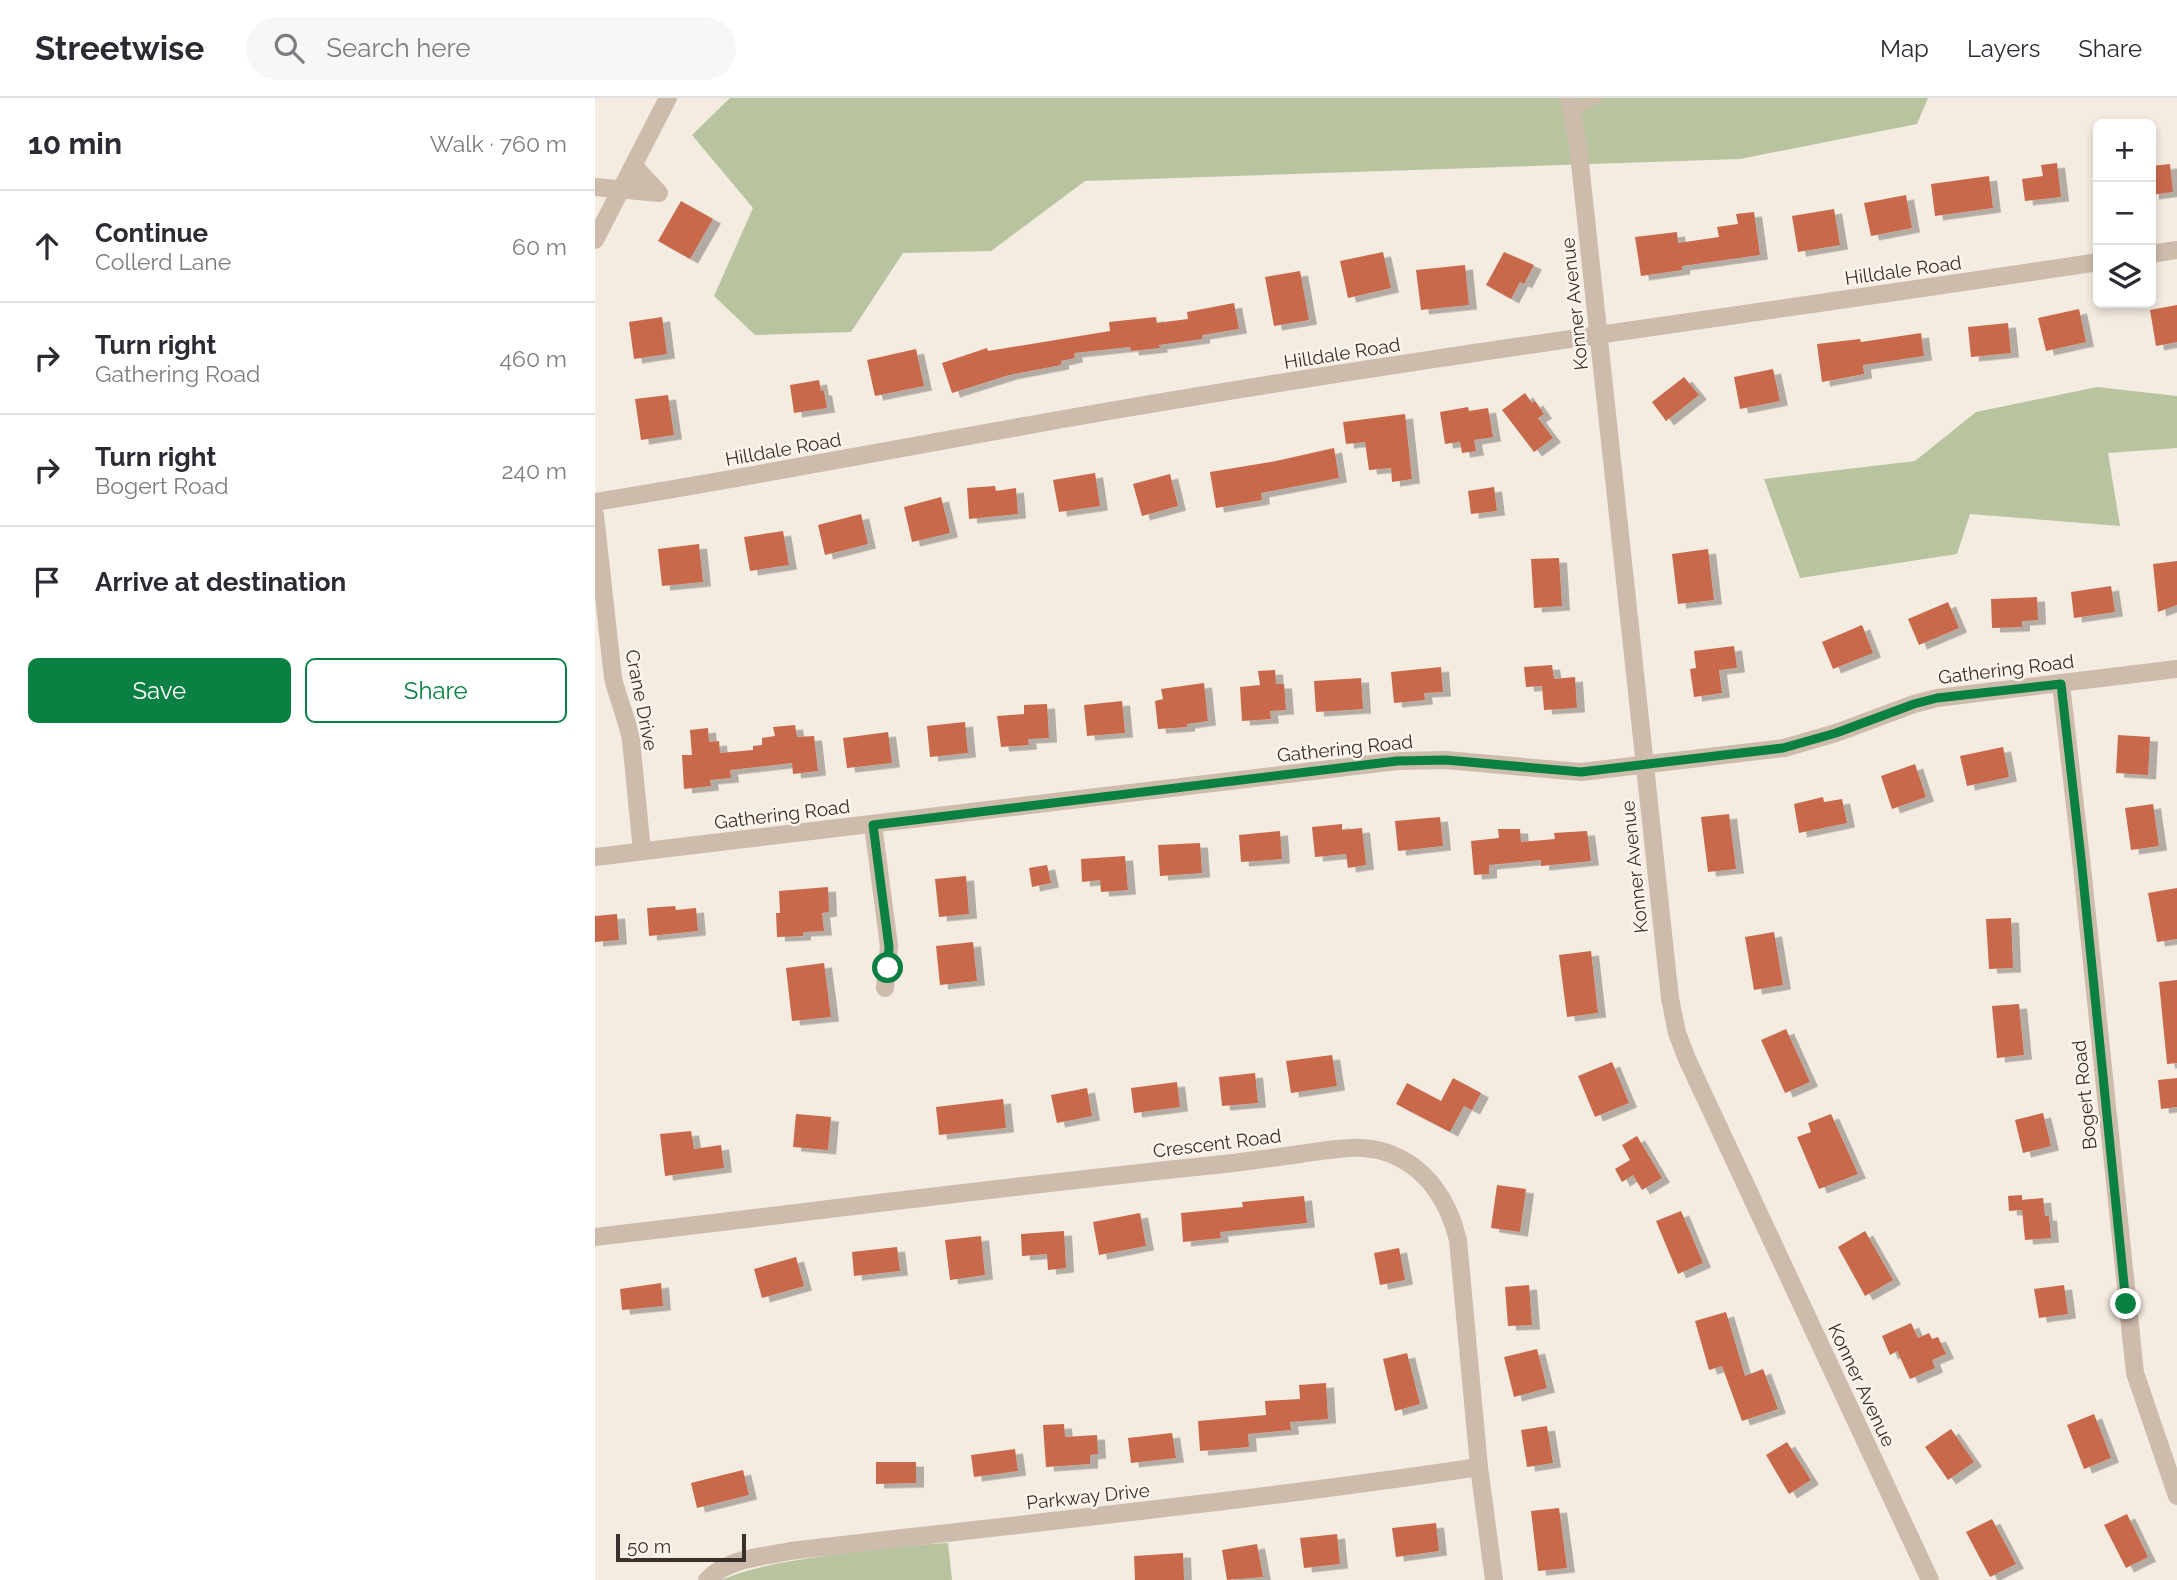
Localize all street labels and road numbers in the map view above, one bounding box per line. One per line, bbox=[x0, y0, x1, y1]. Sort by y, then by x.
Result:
street label: Konner Avenue bbox=[1556, 237, 1592, 371]
street label: Hilldale Road bbox=[1843, 251, 1963, 289]
street label: Hilldale Road bbox=[1282, 333, 1402, 373]
street label: Hilldale Road bbox=[723, 428, 843, 470]
street label: Crane Drive bbox=[621, 648, 663, 752]
street label: Gathering Road bbox=[1937, 650, 2075, 688]
street label: Gathering Road bbox=[1276, 730, 1414, 766]
street label: Gathering Road bbox=[713, 795, 851, 833]
street label: Konner Avenue bbox=[1616, 800, 1652, 934]
street label: Bogert Road bbox=[2067, 1039, 2101, 1151]
street label: Crescent Road bbox=[1152, 1124, 1282, 1162]
street label: Konner Avenue bbox=[1824, 1320, 1900, 1450]
street label: Parkway Drive bbox=[1025, 1479, 1151, 1513]

